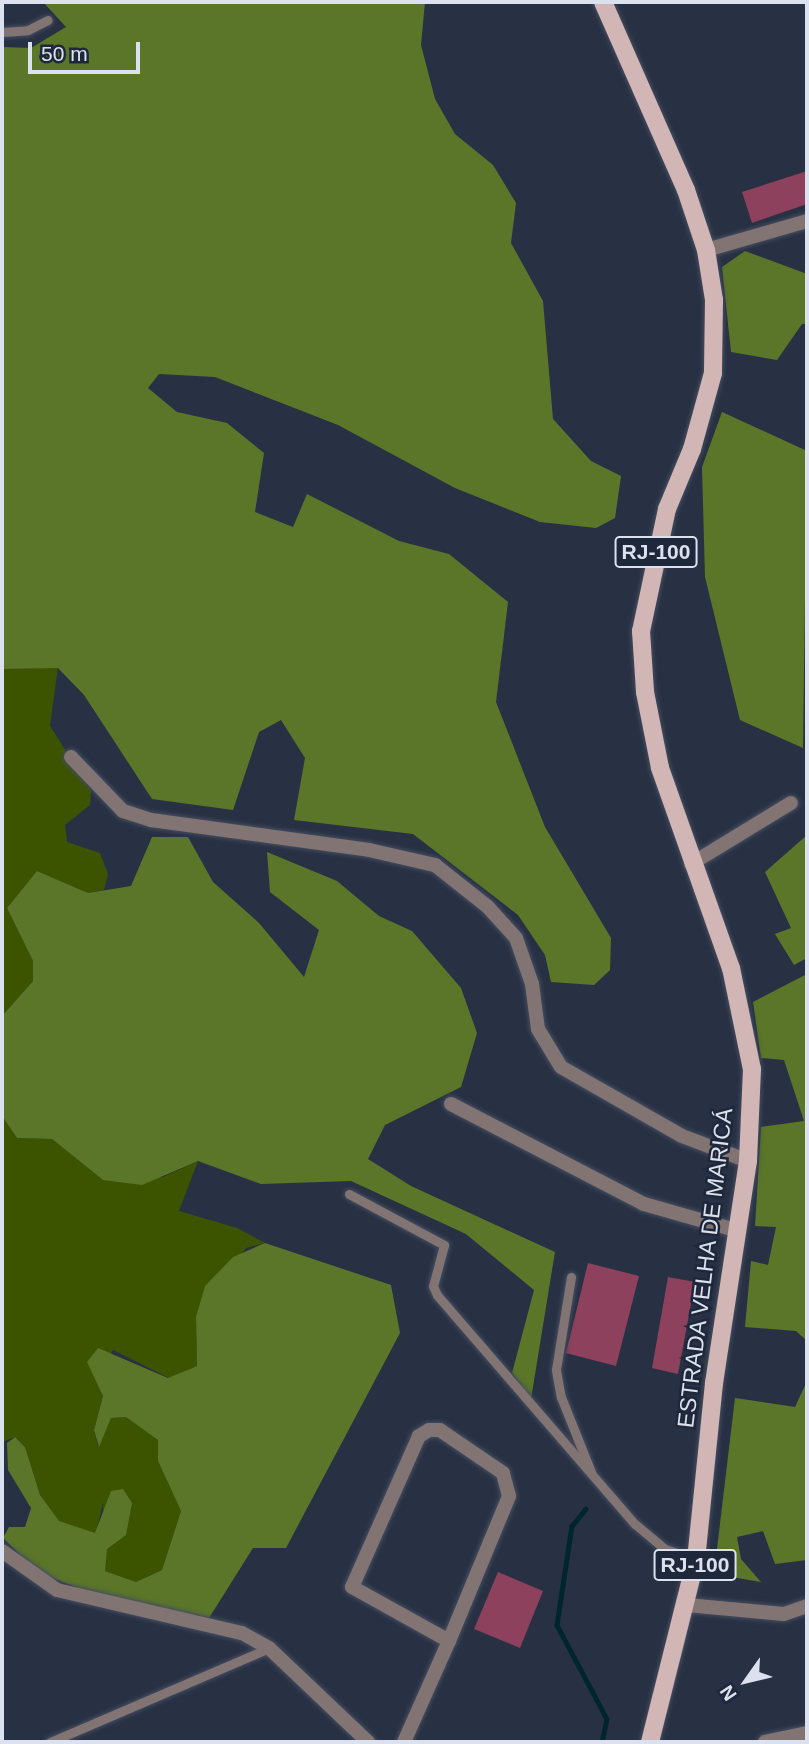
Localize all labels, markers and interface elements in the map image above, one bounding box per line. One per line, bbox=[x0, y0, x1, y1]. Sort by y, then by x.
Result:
scale bar bbox=[32, 28, 144, 72]
text: 50 m bbox=[41, 42, 88, 65]
road number: RJ-100 bbox=[614, 534, 698, 570]
street label: ESTRADA VELHA DE MARICÁ bbox=[672, 1105, 738, 1431]
road number: RJ-100 bbox=[653, 1548, 737, 1582]
north arrow bbox=[711, 1646, 781, 1716]
text: N bbox=[716, 1681, 741, 1705]

